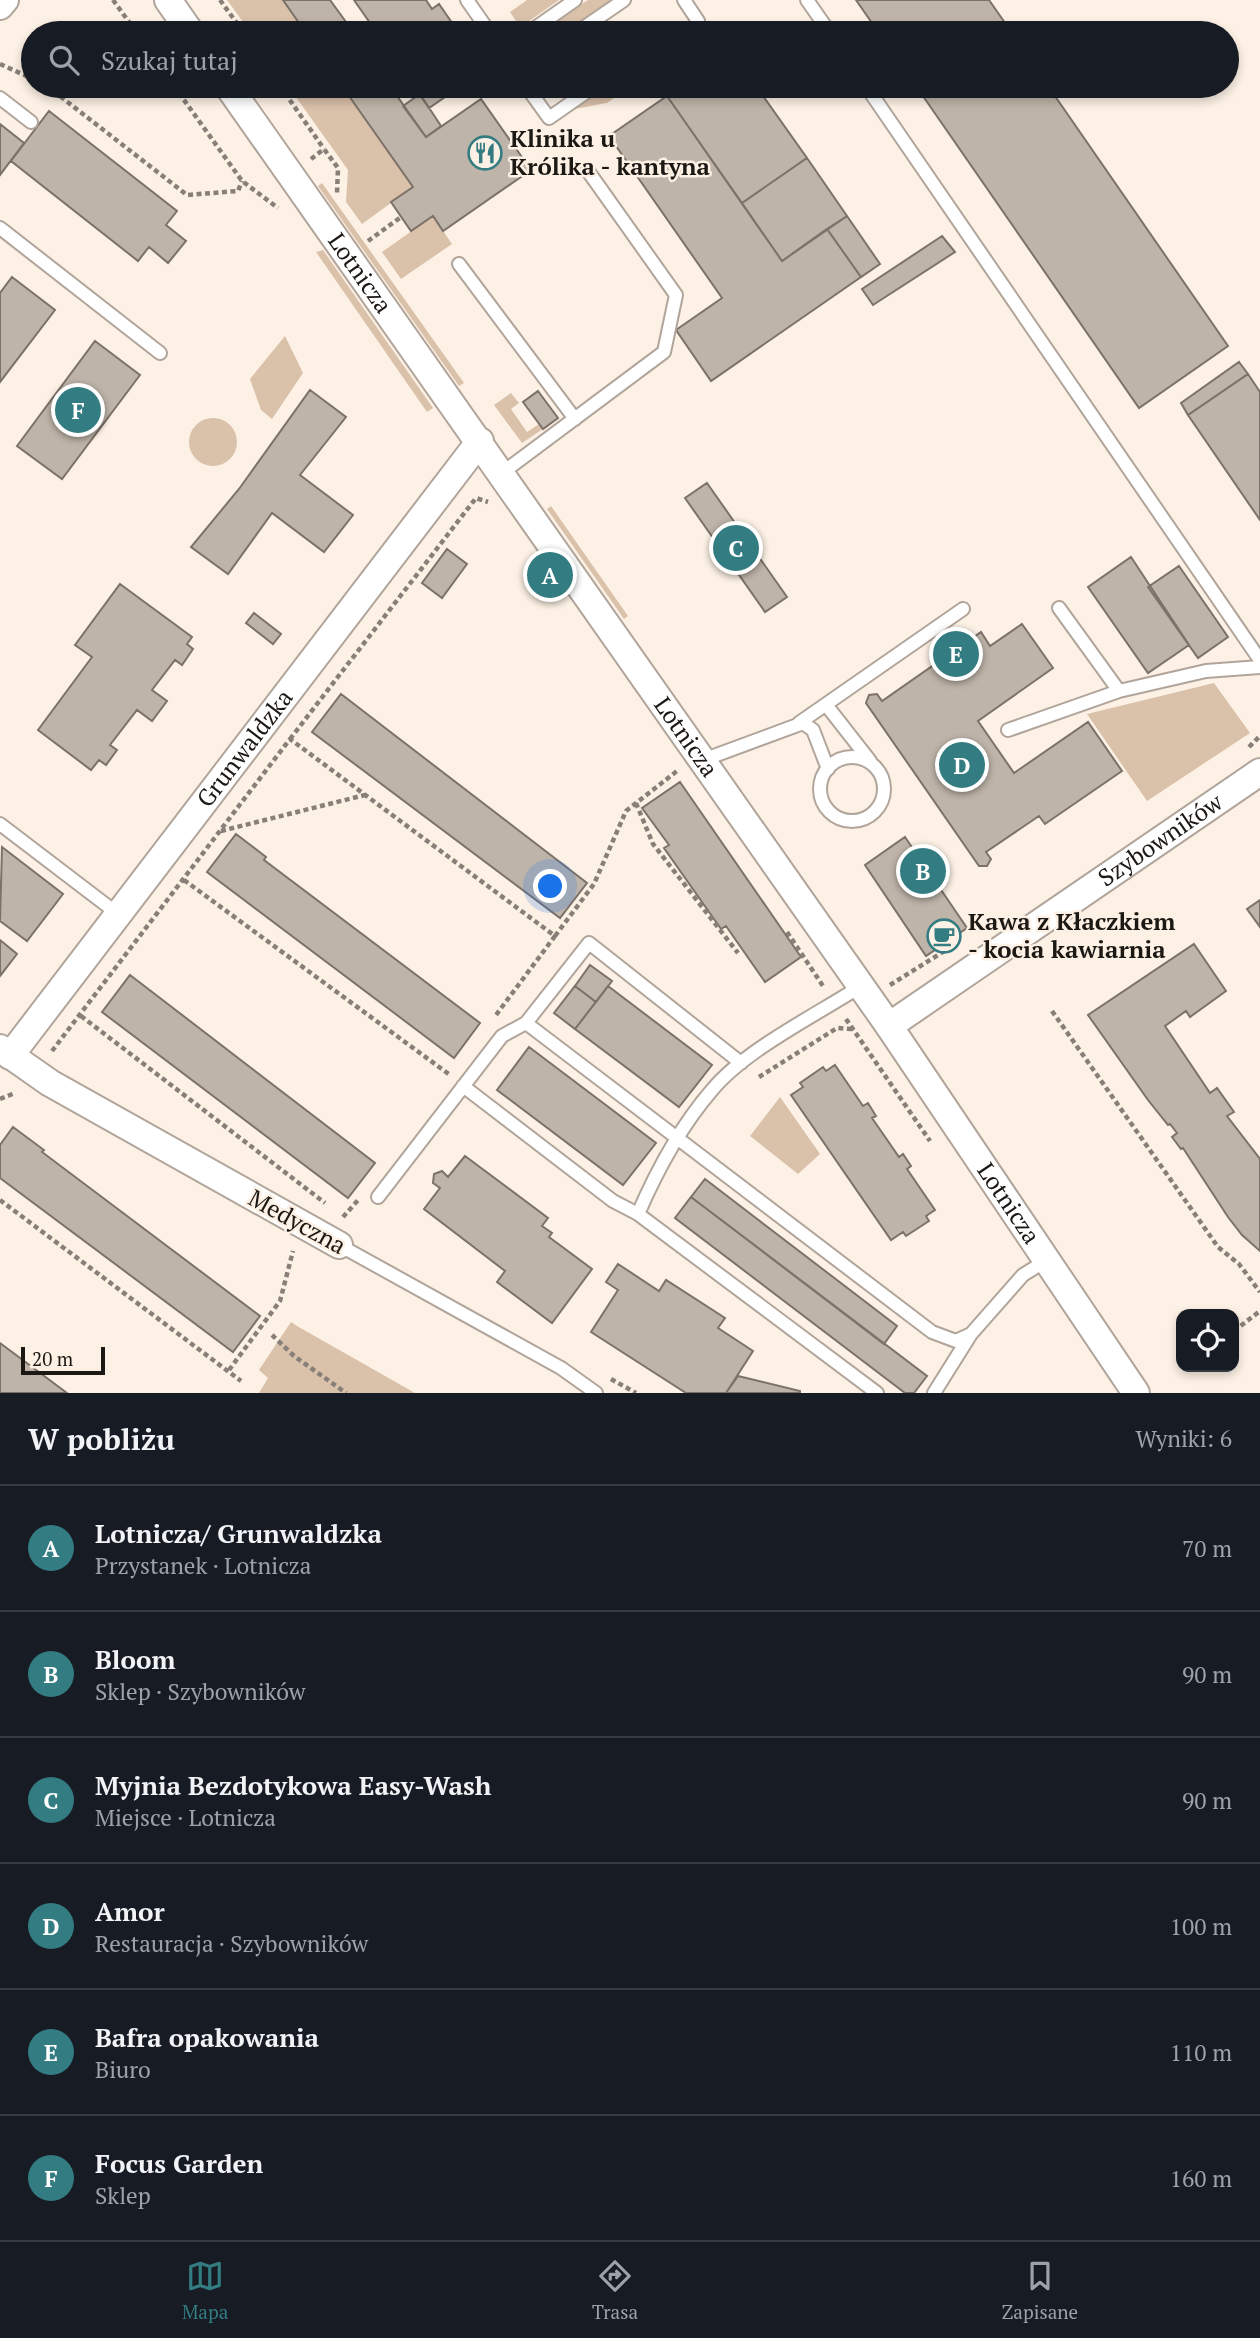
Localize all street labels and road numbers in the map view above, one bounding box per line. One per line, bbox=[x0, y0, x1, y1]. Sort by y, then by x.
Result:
street label: Lotnicza bbox=[321, 226, 400, 319]
street label: Grunwaldzka bbox=[189, 682, 299, 813]
street label: Lotnicza bbox=[647, 690, 726, 783]
street label: Szybowników bbox=[1091, 785, 1229, 893]
street label: Lotnicza bbox=[970, 1156, 1048, 1250]
street label: Medyczna bbox=[243, 1181, 352, 1261]

